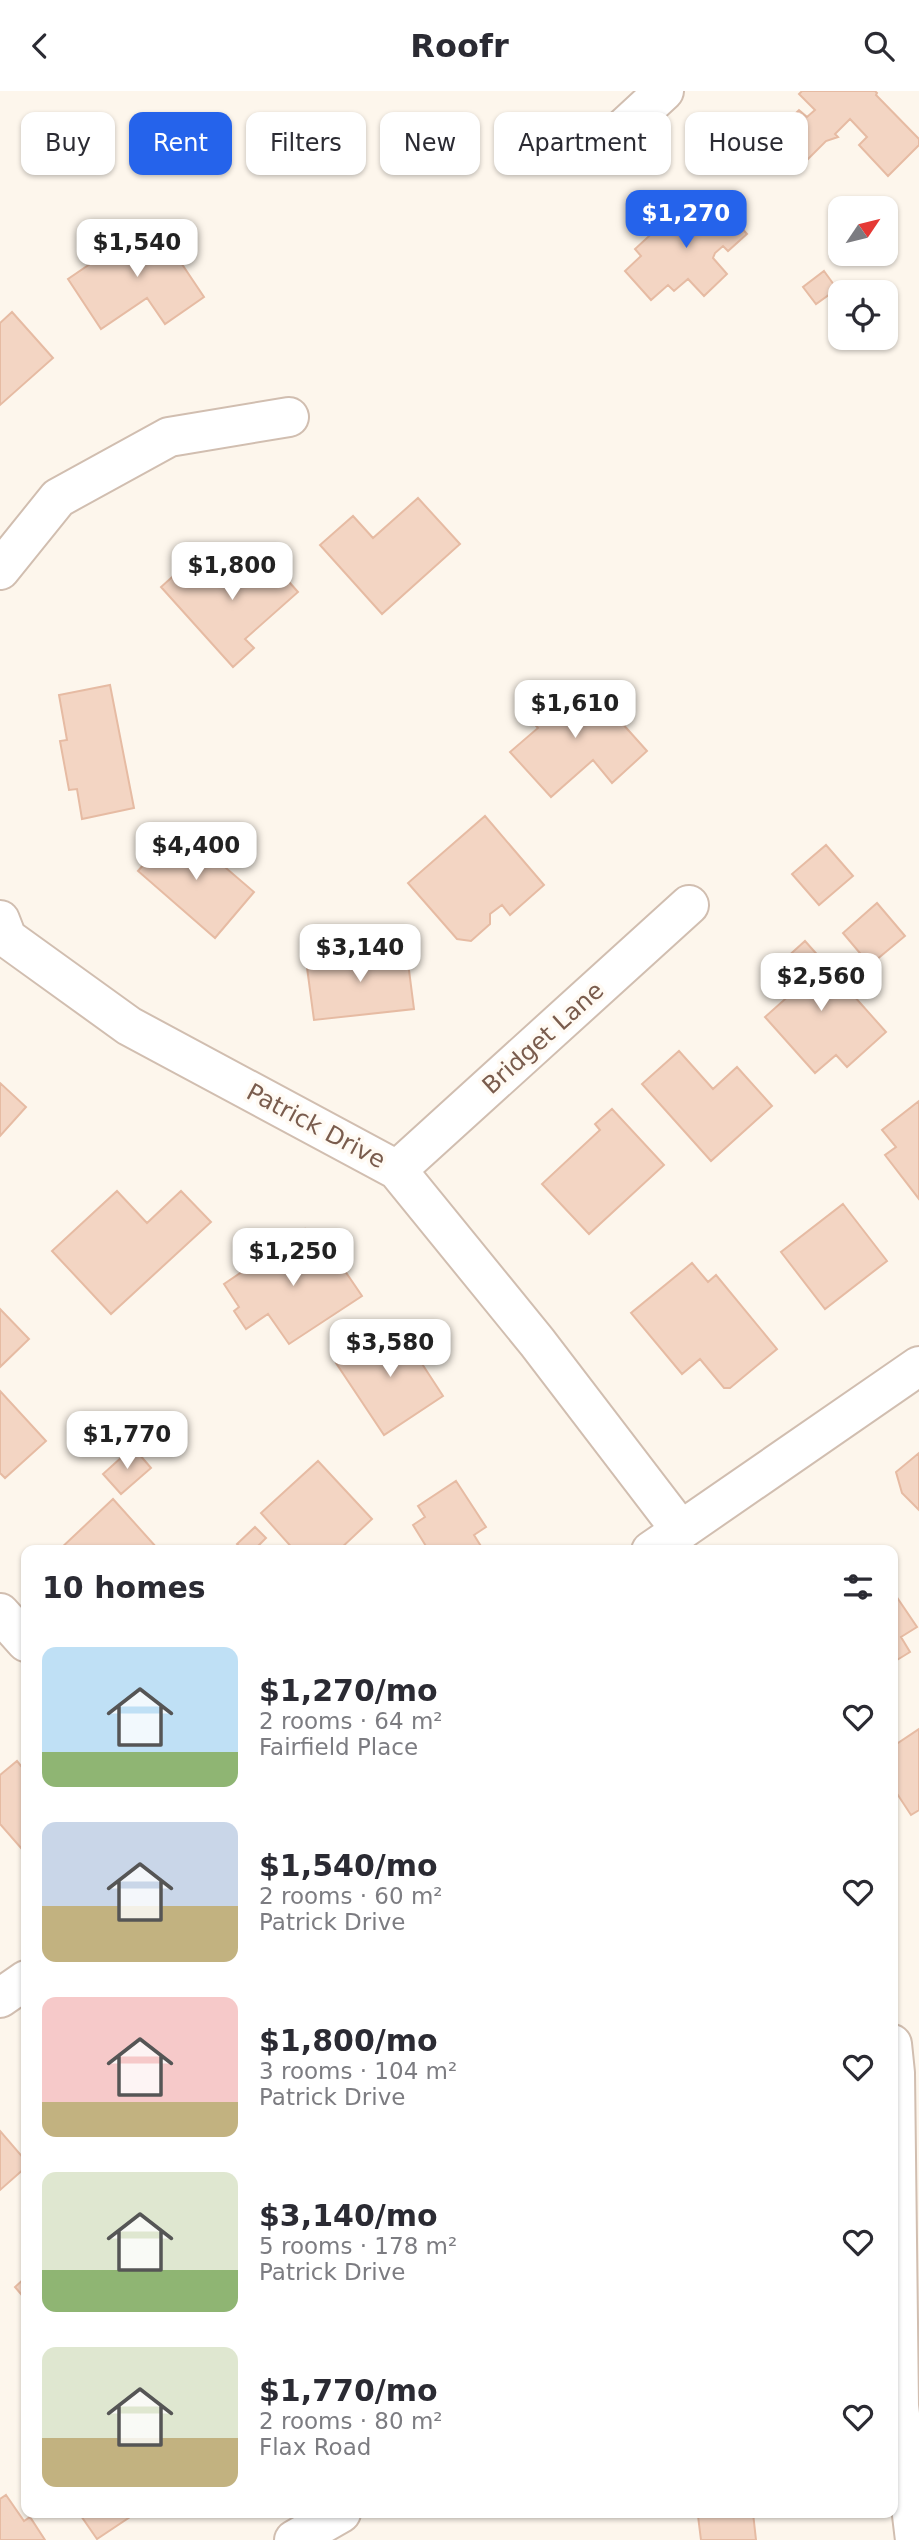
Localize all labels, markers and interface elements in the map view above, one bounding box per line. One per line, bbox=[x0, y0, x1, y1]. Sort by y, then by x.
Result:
icon: back bbox=[21, 27, 59, 65]
text: Roofr bbox=[410, 27, 509, 65]
icon: search bbox=[860, 27, 898, 65]
chip: Buy bbox=[21, 112, 115, 175]
chip: Rent bbox=[129, 112, 232, 175]
chip: Filters bbox=[246, 112, 366, 175]
chip: New bbox=[380, 112, 480, 175]
chip: Apartment bbox=[494, 112, 671, 175]
chip: House bbox=[685, 112, 808, 175]
pin: $1,270 bbox=[629, 191, 743, 250]
north arrow bbox=[828, 196, 898, 266]
map controls bbox=[828, 196, 898, 350]
text: $1,270 bbox=[642, 200, 730, 226]
pin: $1,540 bbox=[80, 219, 194, 279]
text: $1,540 bbox=[93, 229, 181, 255]
button: locate bbox=[828, 280, 898, 350]
pin: $1,800 bbox=[175, 543, 289, 602]
text: $1,800 bbox=[188, 552, 276, 578]
pin: $1,610 bbox=[518, 681, 632, 740]
text: $1,610 bbox=[531, 690, 619, 716]
pin: $4,400 bbox=[139, 823, 253, 882]
text: $4,400 bbox=[152, 832, 240, 858]
pin: $3,140 bbox=[303, 925, 417, 984]
text: $3,140 bbox=[316, 934, 404, 960]
pin: $2,560 bbox=[764, 953, 878, 1013]
text: $2,560 bbox=[777, 963, 865, 989]
street label: Bridget Lane bbox=[477, 976, 609, 1100]
street label: Patrick Drive bbox=[242, 1078, 390, 1174]
pin: $1,250 bbox=[236, 1229, 350, 1288]
text: $1,250 bbox=[249, 1238, 337, 1264]
pin: $3,580 bbox=[333, 1319, 447, 1379]
text: $3,580 bbox=[346, 1329, 434, 1355]
pin: $1,770 bbox=[70, 1411, 184, 1471]
text: $1,770 bbox=[83, 1421, 171, 1447]
icon: filters bbox=[839, 1568, 877, 1606]
text: 10 homes bbox=[42, 1570, 206, 1605]
text: $1,270/mo bbox=[259, 1673, 438, 1708]
icon: home bbox=[98, 1675, 182, 1759]
icon: heart bbox=[839, 1698, 877, 1736]
text: 2 rooms · 64 m² bbox=[259, 1708, 443, 1734]
text: Fairfield Place bbox=[259, 1734, 418, 1760]
text: $1,540/mo bbox=[259, 1848, 438, 1883]
icon: home bbox=[98, 1850, 182, 1934]
icon: heart bbox=[839, 1873, 877, 1911]
text: 2 rooms · 60 m² bbox=[259, 1883, 443, 1909]
text: Patrick Drive bbox=[259, 1909, 405, 1935]
text: $1,800/mo bbox=[259, 2023, 438, 2058]
icon: home bbox=[98, 2025, 182, 2109]
icon: heart bbox=[839, 2048, 877, 2086]
text: 3 rooms · 104 m² bbox=[259, 2058, 457, 2084]
text: Patrick Drive bbox=[259, 2084, 405, 2110]
text: $3,140/mo bbox=[259, 2198, 438, 2233]
icon: home bbox=[98, 2200, 182, 2284]
icon: heart bbox=[839, 2223, 877, 2261]
text: 5 rooms · 178 m² bbox=[259, 2233, 457, 2259]
text: Patrick Drive bbox=[259, 2259, 405, 2285]
text: $1,770/mo bbox=[259, 2373, 438, 2408]
icon: home bbox=[98, 2375, 182, 2459]
icon: heart bbox=[839, 2398, 877, 2436]
text: 2 rooms · 80 m² bbox=[259, 2408, 443, 2434]
text: Flax Road bbox=[259, 2434, 371, 2460]

